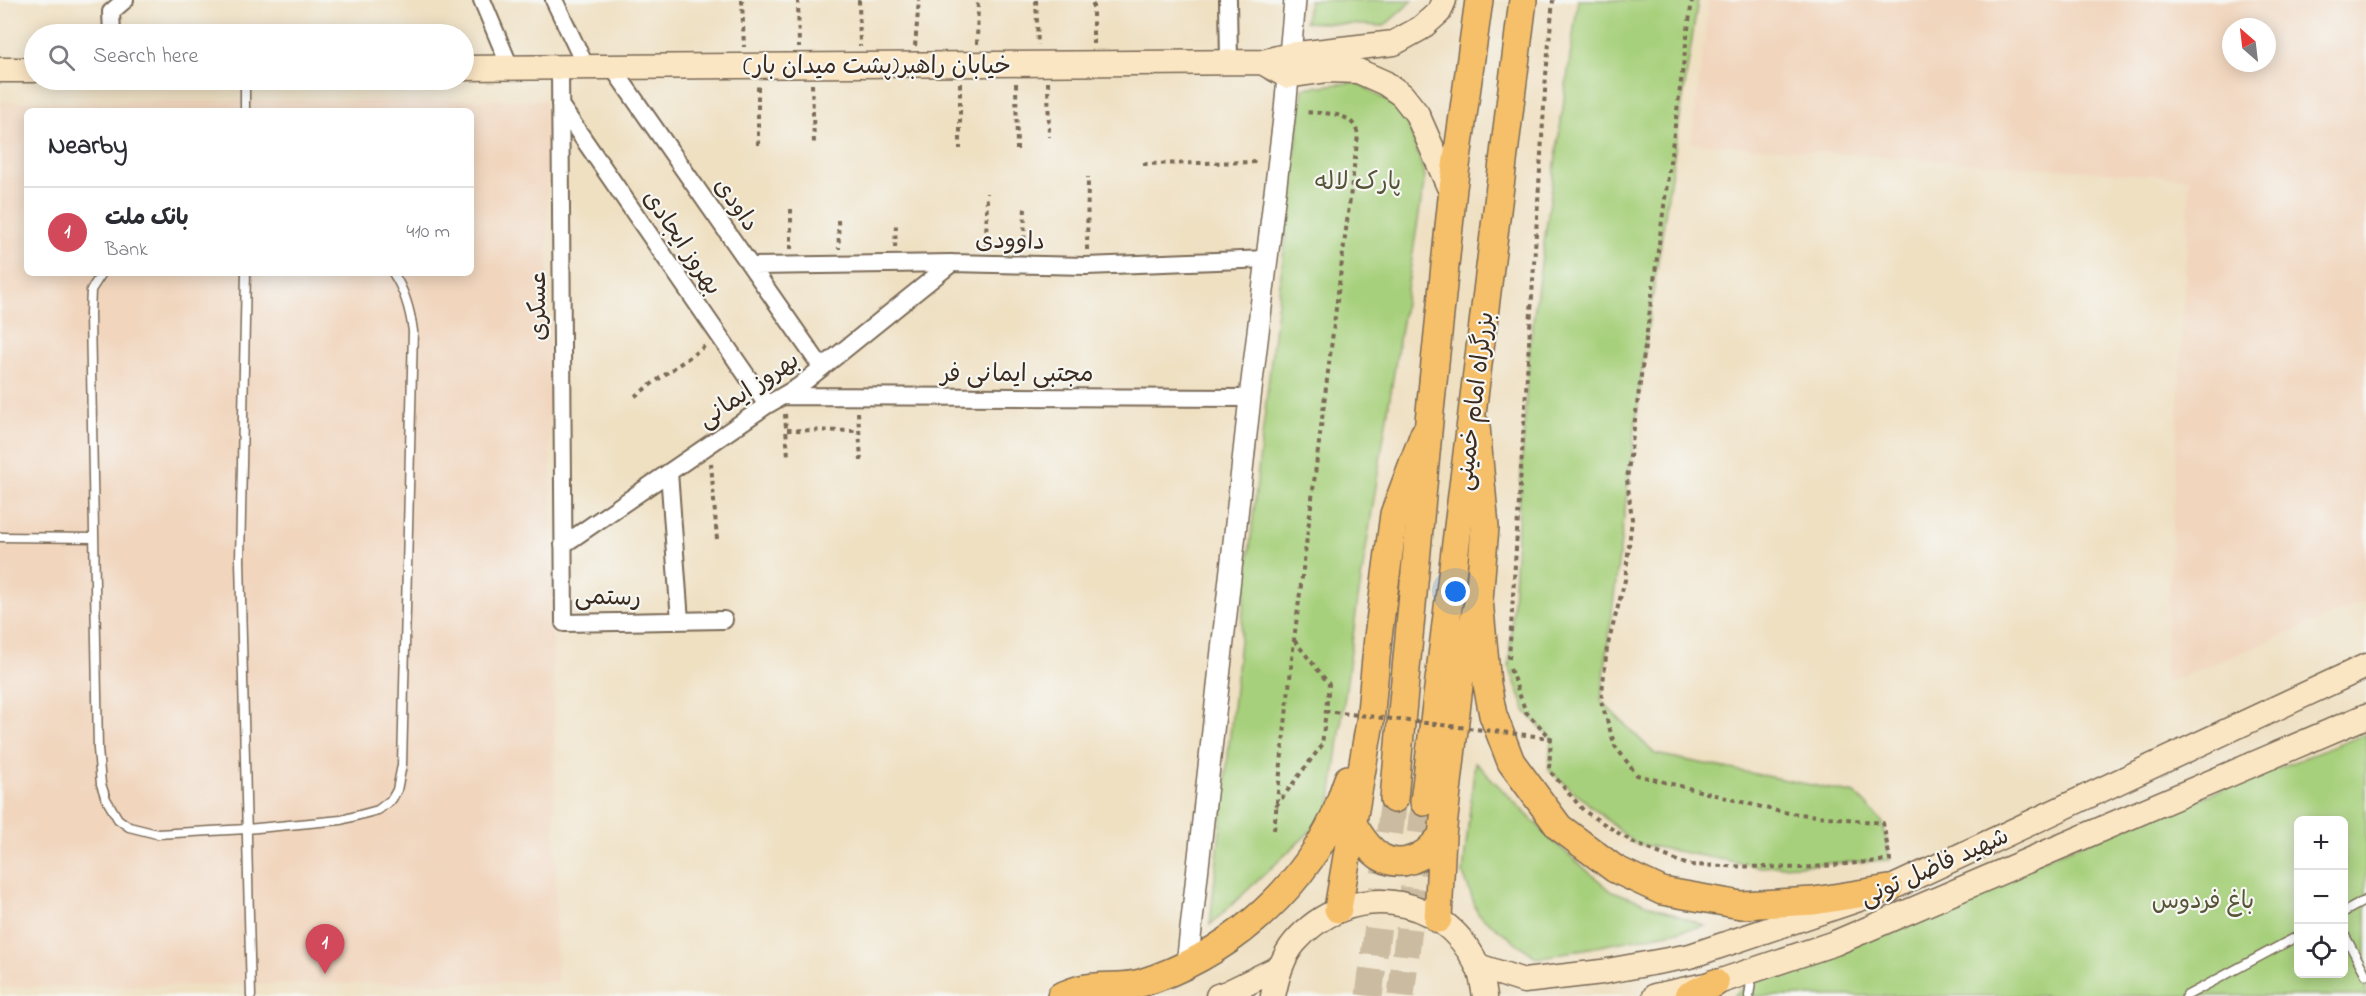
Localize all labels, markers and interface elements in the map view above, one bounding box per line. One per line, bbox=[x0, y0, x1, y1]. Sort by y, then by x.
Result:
north arrow bbox=[2222, 18, 2276, 72]
search box bbox=[24, 24, 474, 90]
icon: search bbox=[45, 41, 78, 74]
text: Search here bbox=[93, 41, 198, 73]
street label: خیابان راهبر(پشت میدان بار) bbox=[743, 50, 1011, 85]
text: Nearby bbox=[48, 128, 127, 166]
park label: پارک لاله bbox=[1315, 166, 1401, 201]
street label: داودی bbox=[704, 171, 766, 240]
street label: بهروز ایجادی bbox=[633, 184, 729, 303]
text: بانک ملت bbox=[105, 203, 189, 235]
text: 1 bbox=[64, 218, 71, 247]
text: 410 m bbox=[406, 218, 450, 247]
street label: داوودی bbox=[975, 224, 1045, 261]
text: Bank bbox=[105, 236, 148, 265]
street label: عسکری bbox=[522, 271, 557, 341]
street label: بزرگراه امام خمینی bbox=[1448, 310, 1505, 493]
street label: بهروز ایمانی bbox=[692, 344, 807, 438]
street label: مجتبی ایمانی فر bbox=[939, 358, 1093, 393]
your location bbox=[1441, 577, 1470, 606]
street label: رستمی bbox=[574, 580, 642, 617]
map controls bbox=[2294, 816, 2348, 978]
button: + bbox=[2294, 816, 2348, 870]
street label: شهید فاضل تونی bbox=[1855, 820, 2015, 917]
button: − bbox=[2294, 870, 2348, 924]
park label: باغ فردوس bbox=[2152, 885, 2254, 920]
pin: 1 bbox=[306, 924, 344, 974]
button: locate bbox=[2294, 924, 2348, 978]

